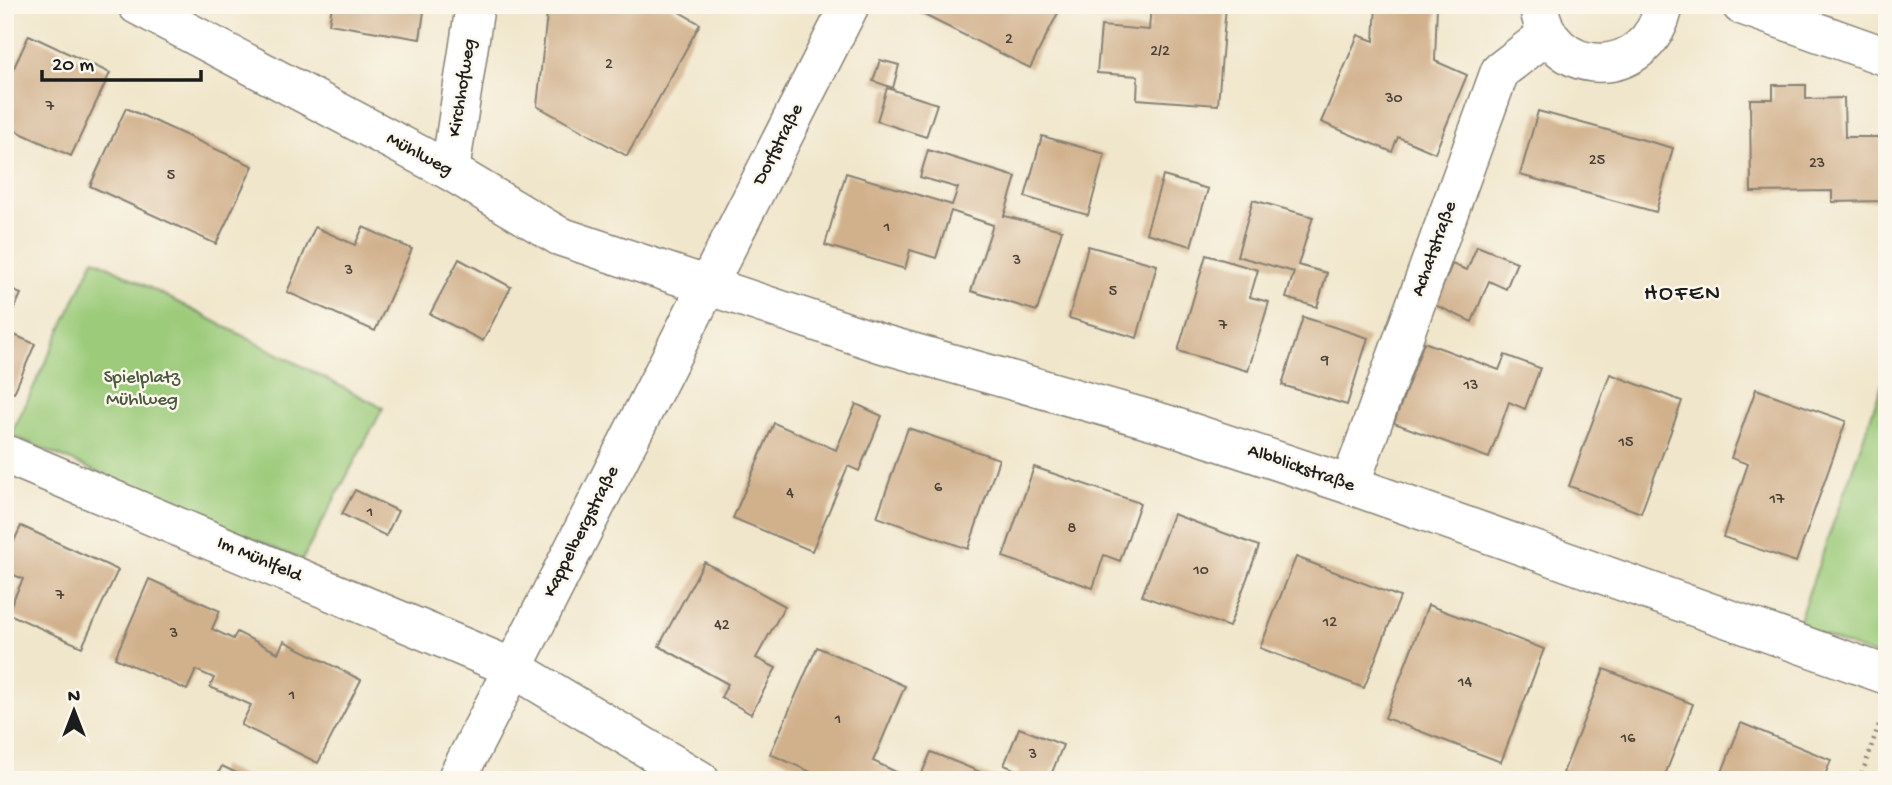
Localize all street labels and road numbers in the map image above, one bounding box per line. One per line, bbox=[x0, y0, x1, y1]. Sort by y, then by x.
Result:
street label: Kirchhofweg bbox=[444, 37, 482, 139]
street label: Dorfstraße bbox=[748, 100, 809, 191]
street label: Mühlweg bbox=[382, 128, 456, 182]
street label: Achatstraße bbox=[1407, 198, 1463, 300]
street label: Albblickstraße bbox=[1244, 440, 1358, 498]
street label: Kappelbergstraße bbox=[539, 462, 625, 602]
street label: Im Mühlfeld bbox=[213, 532, 307, 589]

